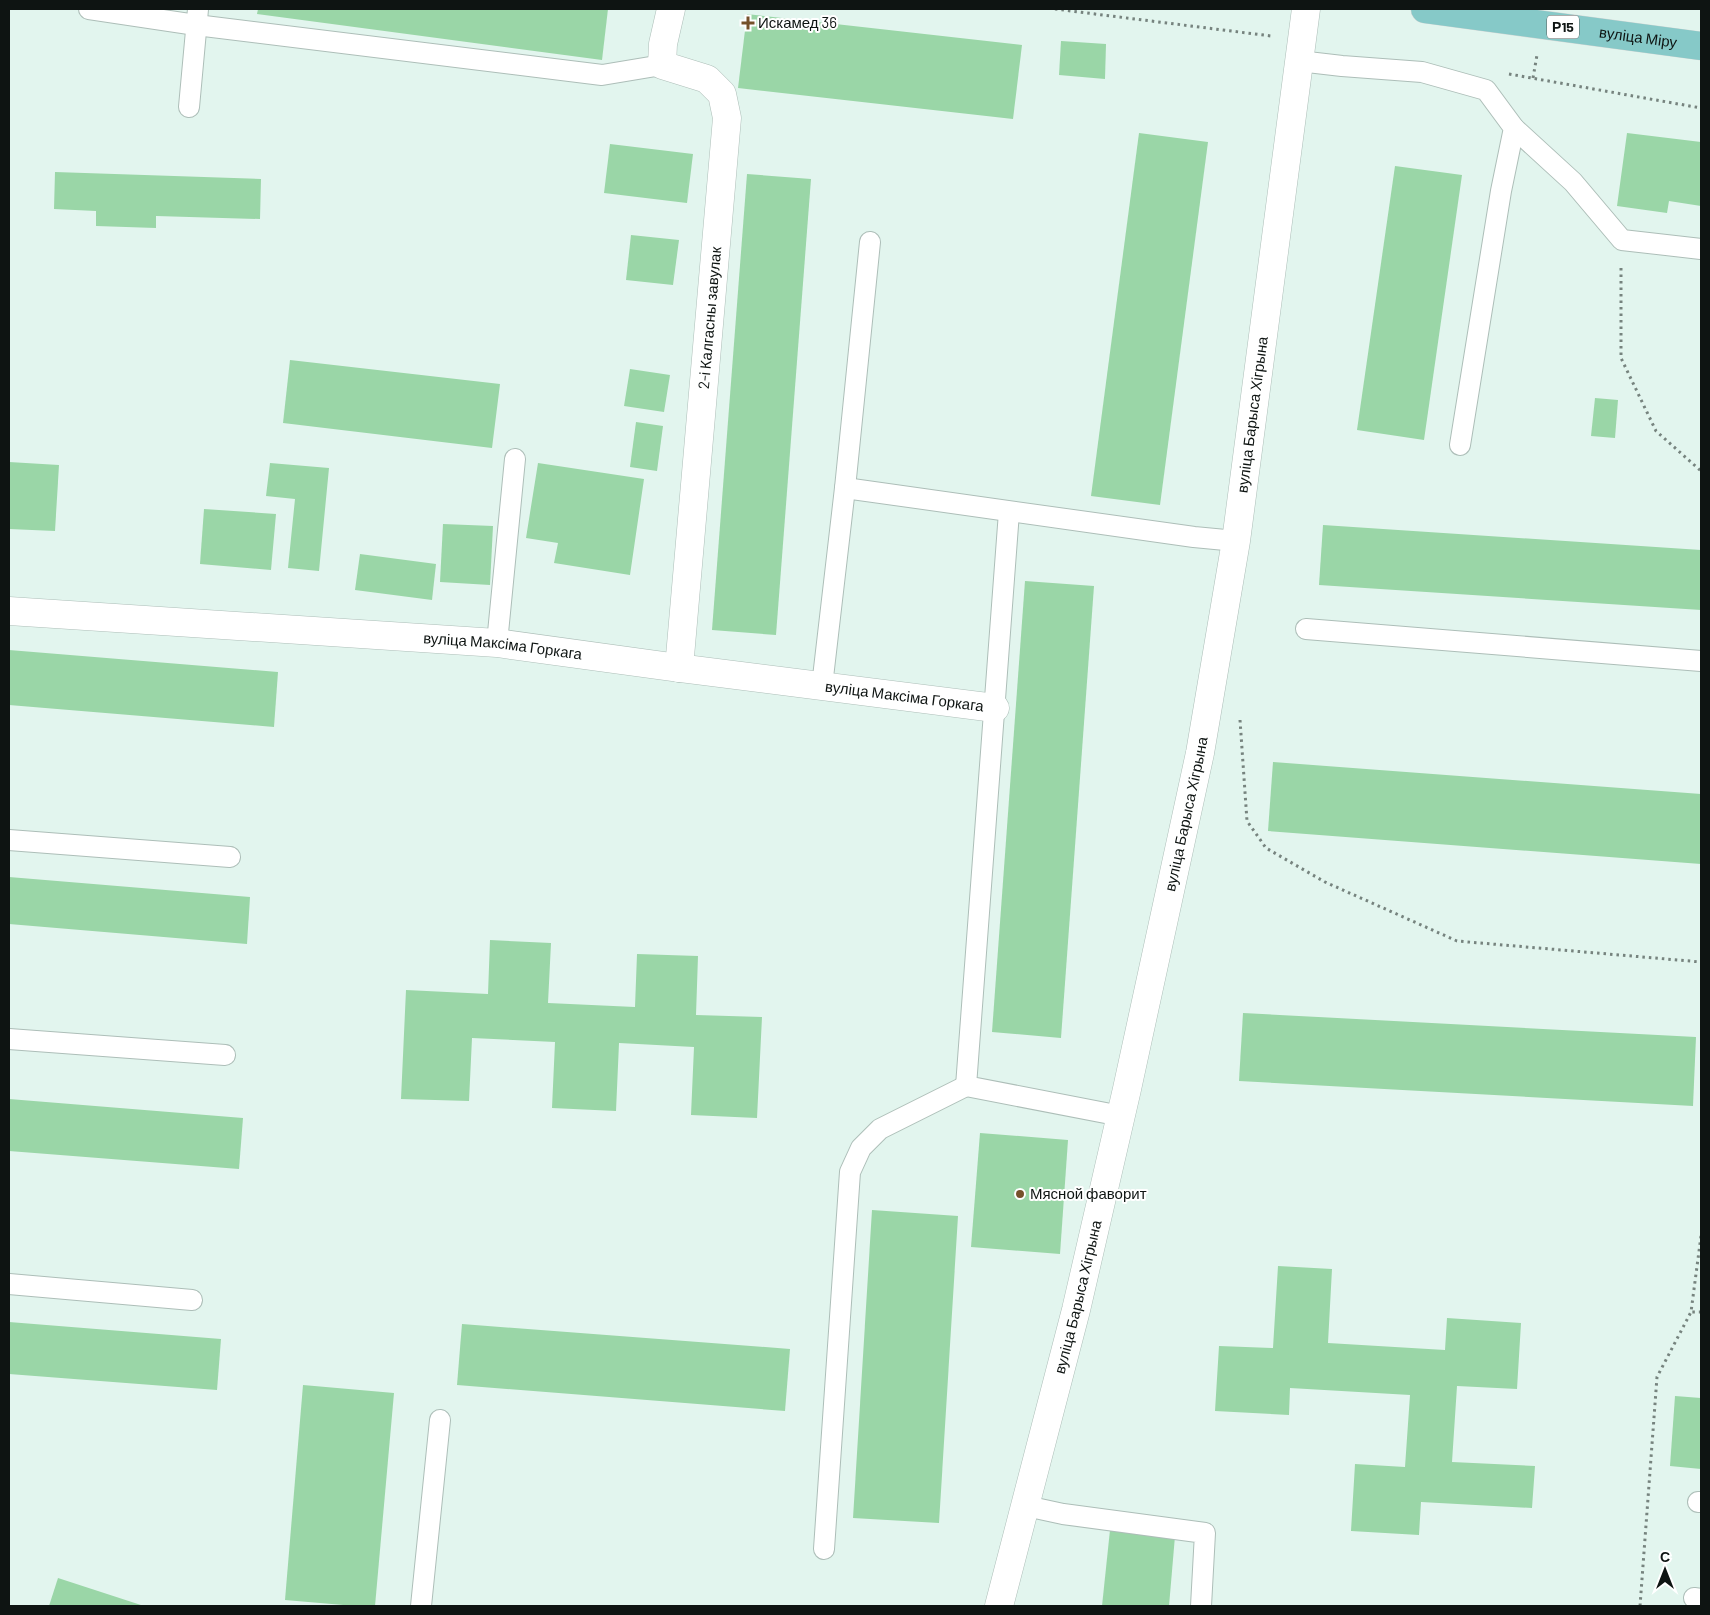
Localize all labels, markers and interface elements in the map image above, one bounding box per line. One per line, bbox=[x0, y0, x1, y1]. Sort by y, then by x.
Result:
place label: Искамед 36 bbox=[758, 13, 837, 31]
road number: Р15 bbox=[1547, 16, 1579, 38]
marker: Искамед 36 bbox=[742, 17, 754, 29]
street label: вуліца Міру bbox=[1598, 22, 1679, 51]
street label: 2-і Калгасны завулак bbox=[694, 246, 724, 390]
street label: вуліца Барыса Хігрына bbox=[1232, 335, 1271, 494]
street label: вуліца Максіма Горкага bbox=[423, 628, 584, 663]
street label: вуліца Максіма Горкага bbox=[824, 677, 986, 715]
street label: вуліца Барыса Хігрына bbox=[1160, 735, 1211, 893]
place label: Мясной фаворит bbox=[1030, 1184, 1147, 1202]
marker: Мясной фаворит bbox=[1014, 1188, 1026, 1200]
street label: вуліца Барыса Хігрына bbox=[1050, 1217, 1105, 1376]
north arrow bbox=[1640, 1545, 1690, 1595]
text: С bbox=[1660, 1548, 1670, 1565]

